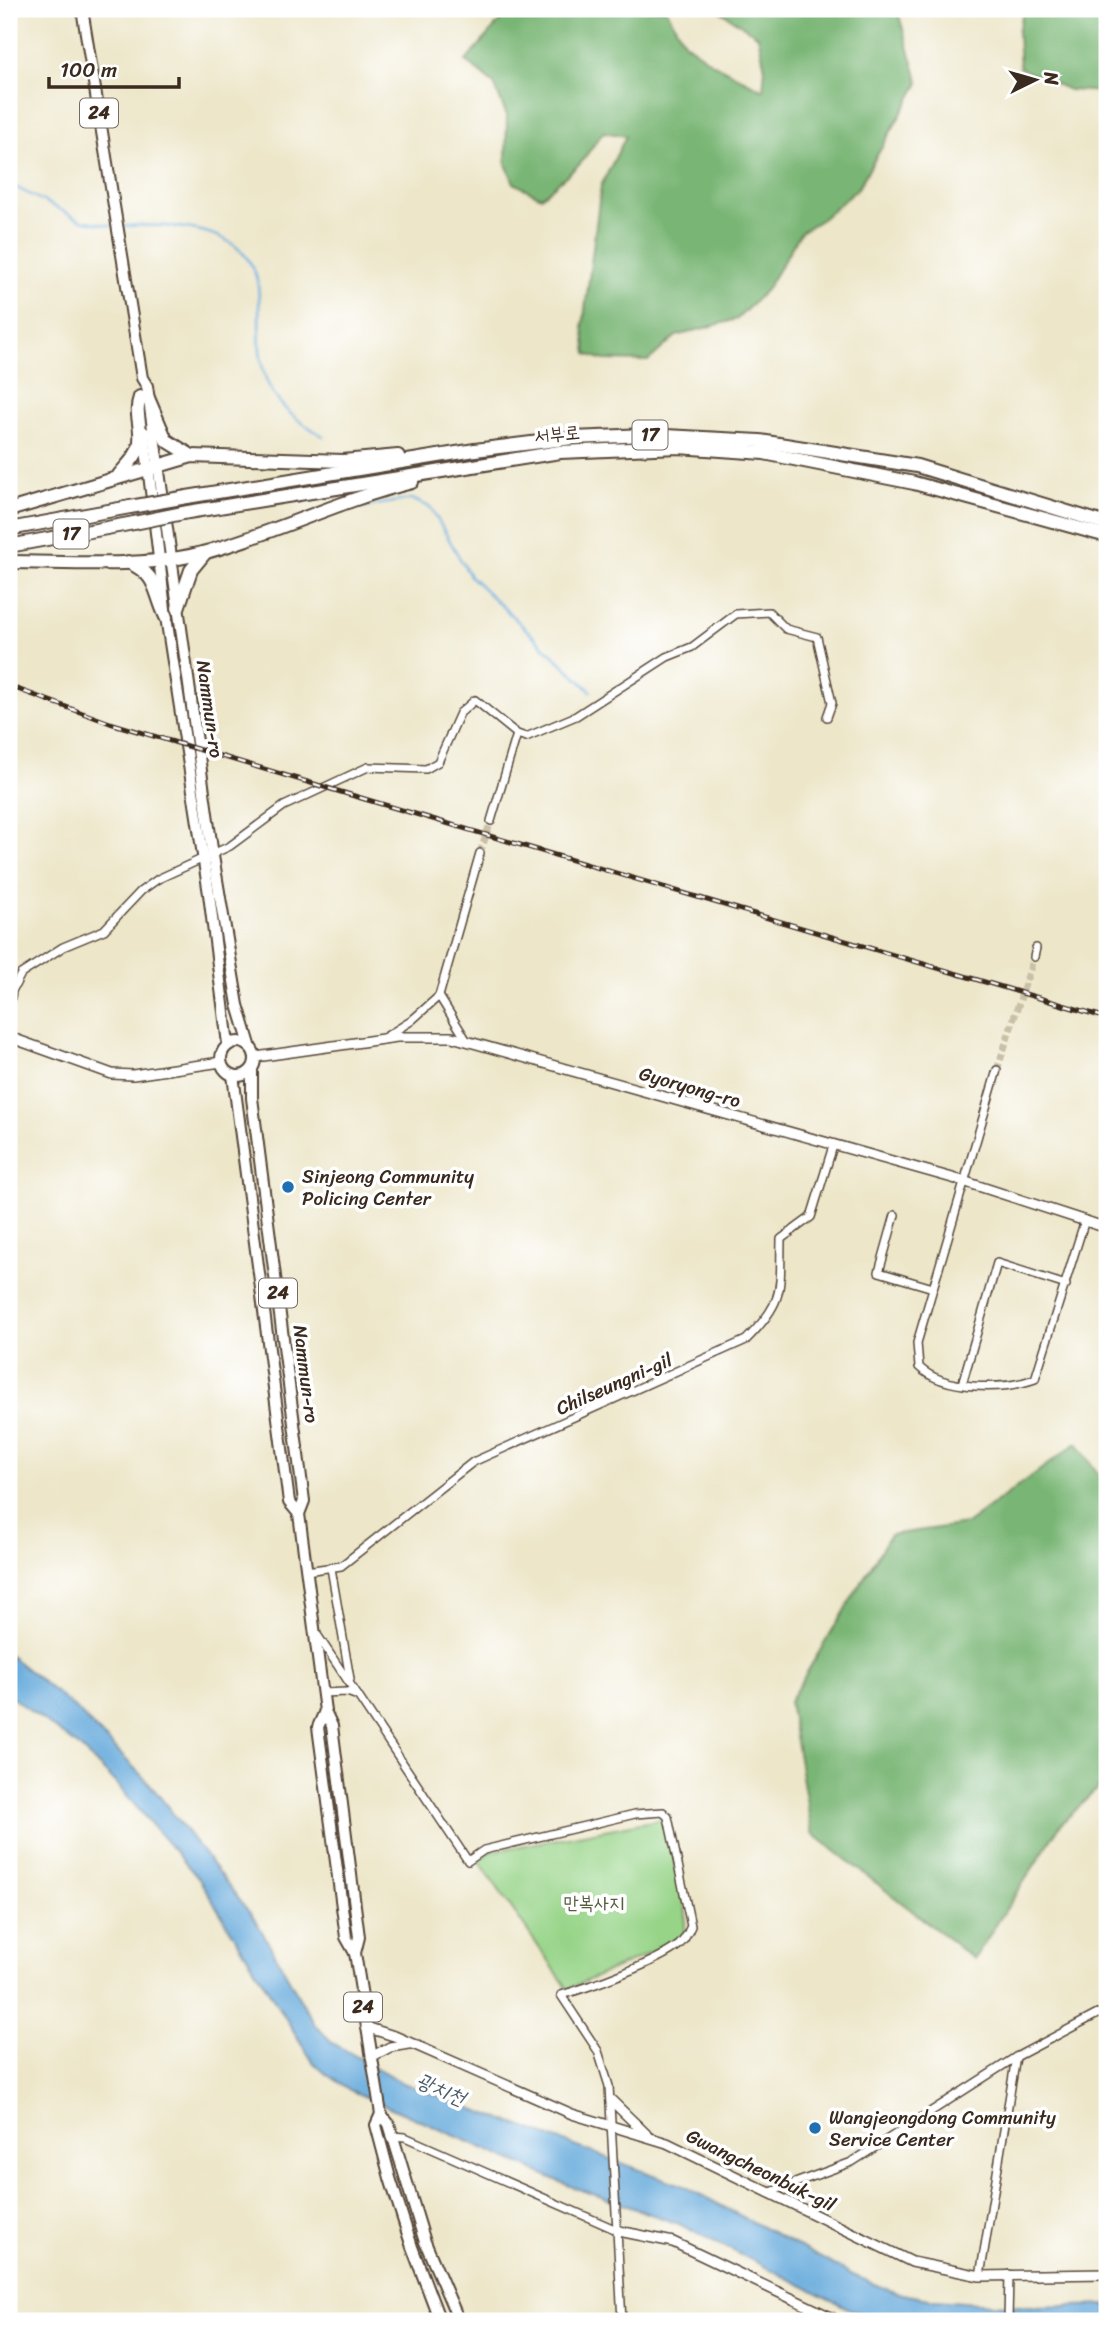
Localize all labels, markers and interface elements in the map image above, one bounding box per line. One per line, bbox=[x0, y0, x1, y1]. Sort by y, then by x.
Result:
scale bar bbox=[49, 46, 178, 90]
north arrow bbox=[1000, 46, 1070, 116]
text: 100 m bbox=[60, 51, 117, 89]
text: N bbox=[1034, 70, 1069, 87]
road number: 24 bbox=[80, 98, 118, 128]
street label: 서부로 bbox=[532, 415, 582, 453]
road number: 17 bbox=[632, 421, 668, 450]
road number: 17 bbox=[54, 520, 88, 548]
street label: Nammun-ro bbox=[187, 658, 233, 760]
street label: Gyoryong-ro bbox=[635, 1057, 745, 1117]
place label: Sinjeong Community Policing Center bbox=[302, 1160, 474, 1215]
marker: Sinjeong Community Policing Center bbox=[280, 1179, 296, 1195]
road number: 24 bbox=[259, 1278, 297, 1308]
street label: Nammun-ro bbox=[284, 1323, 328, 1425]
street label: Chilseungni-gil bbox=[550, 1343, 678, 1424]
park label: 만복사지 bbox=[563, 1886, 625, 1919]
road number: 24 bbox=[344, 1993, 382, 2022]
water label: 광치천 bbox=[410, 2061, 474, 2118]
place label: Wangjeongdong Community Service Center bbox=[829, 2101, 1056, 2156]
street label: Gwangcheonbuk-gil bbox=[680, 2119, 842, 2221]
marker: Wangjeongdong Community Service Center bbox=[807, 2120, 823, 2136]

